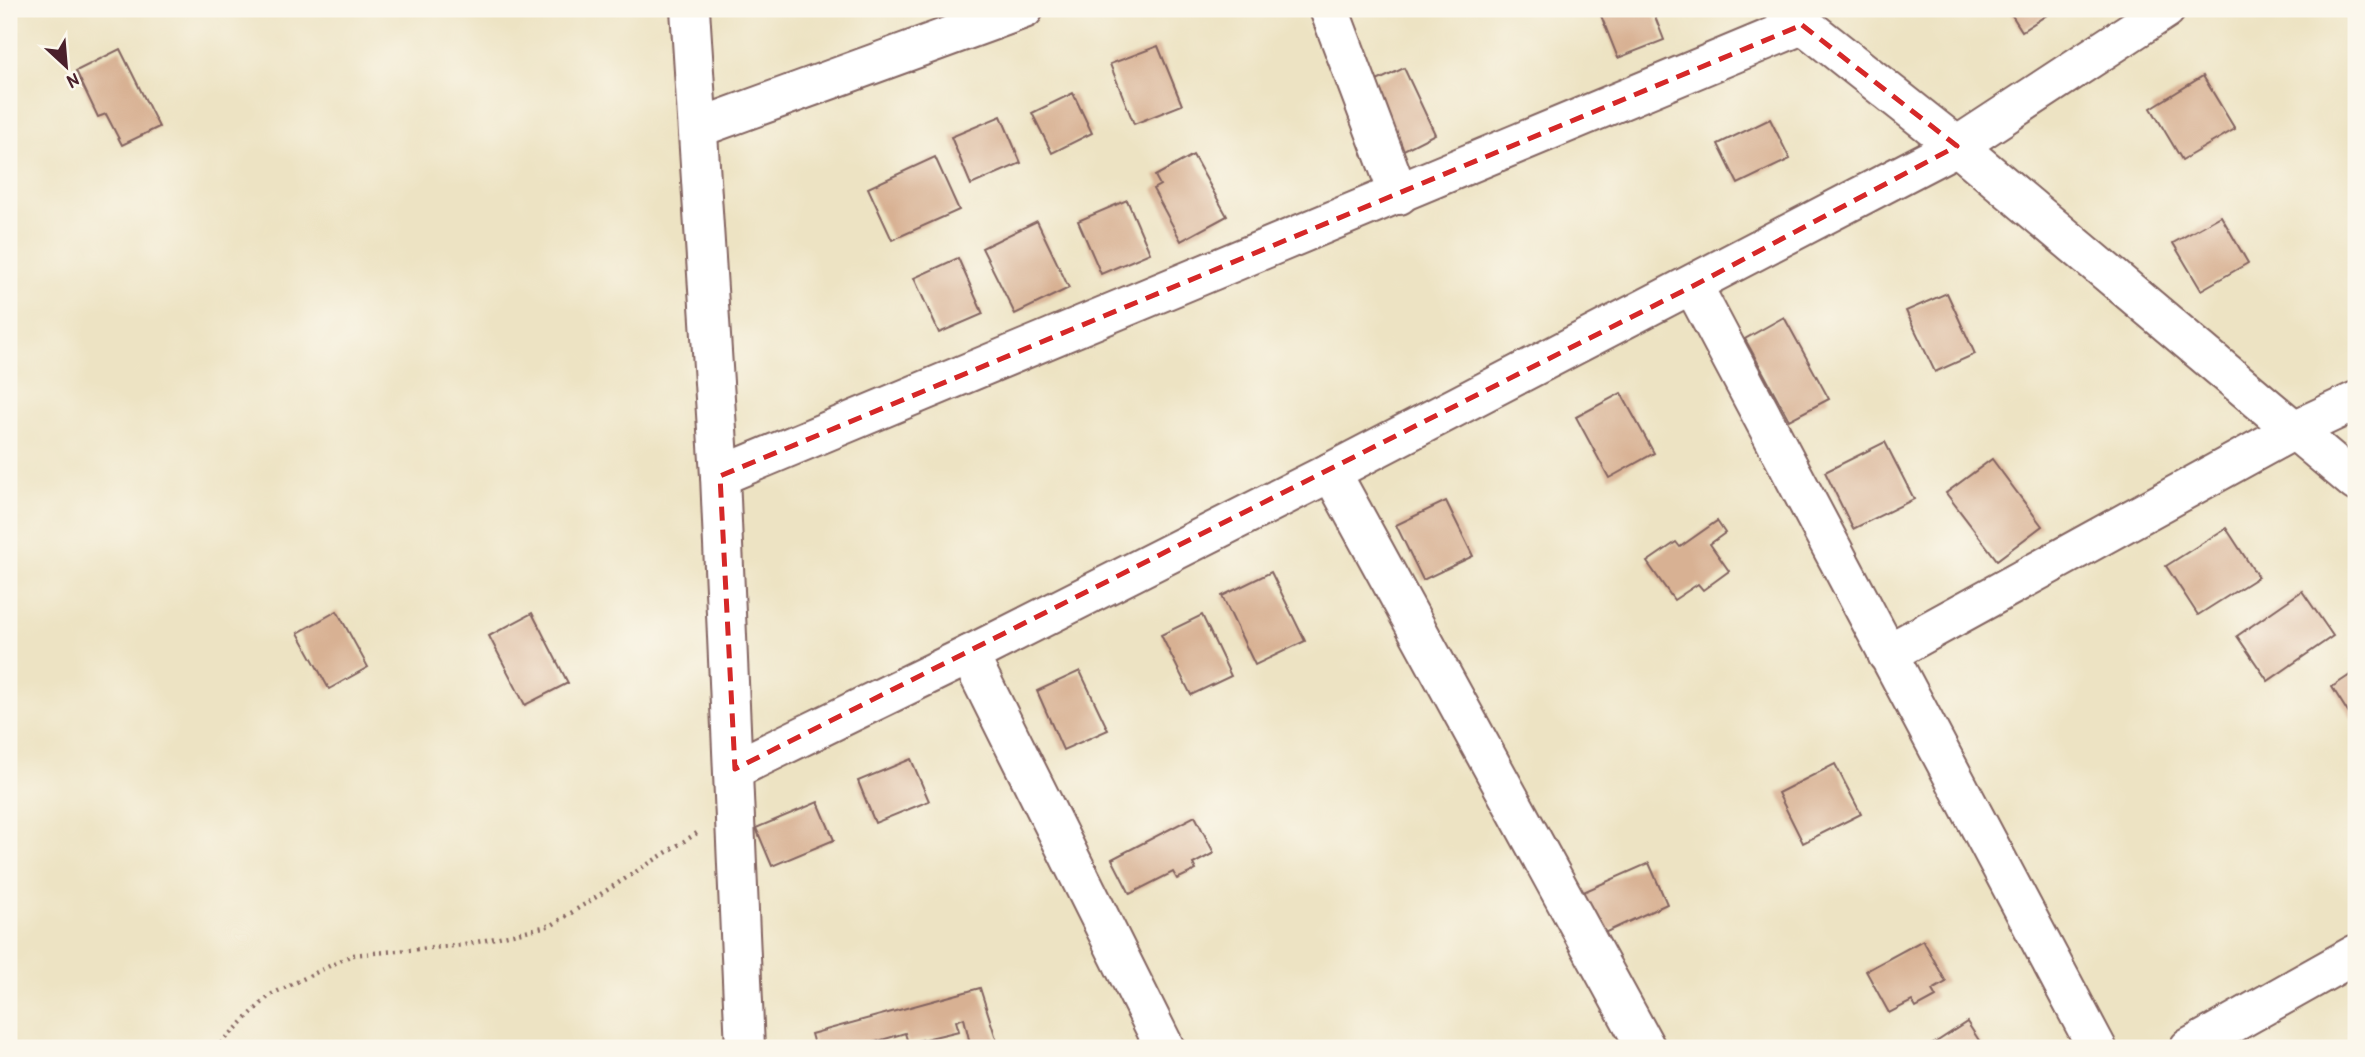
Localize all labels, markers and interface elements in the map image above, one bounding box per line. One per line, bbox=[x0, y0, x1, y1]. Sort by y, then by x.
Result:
north arrow bbox=[32, 32, 102, 102]
text: N bbox=[63, 67, 84, 95]

